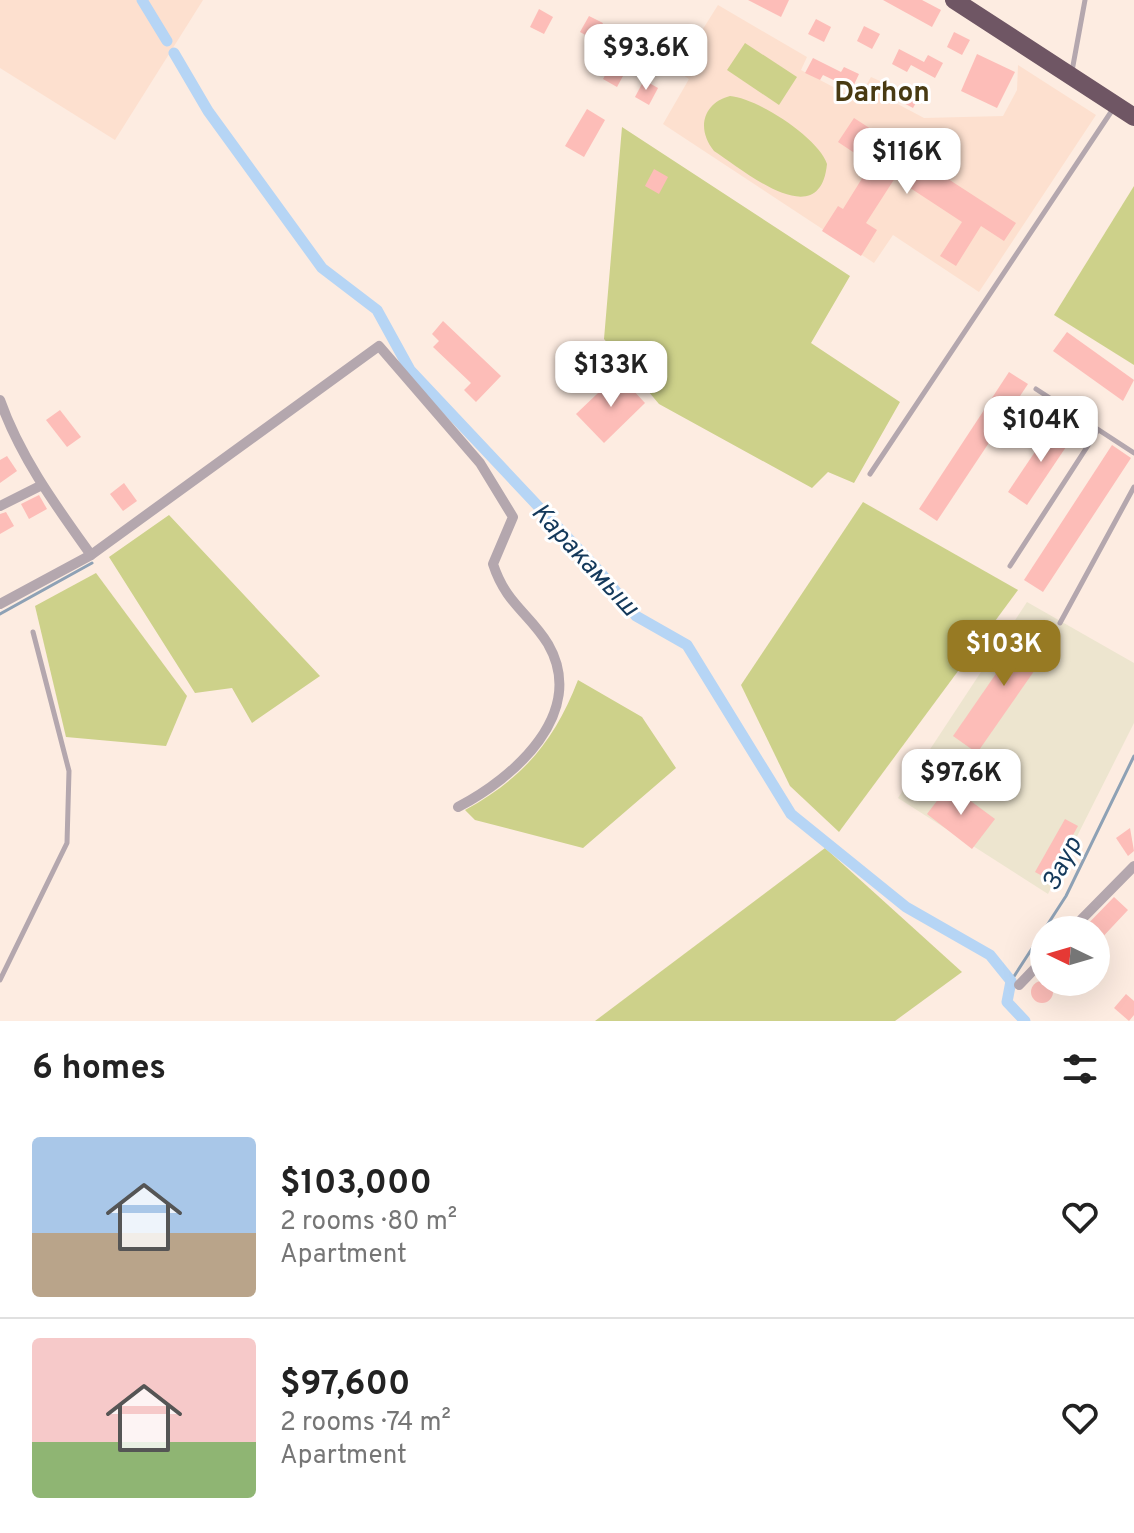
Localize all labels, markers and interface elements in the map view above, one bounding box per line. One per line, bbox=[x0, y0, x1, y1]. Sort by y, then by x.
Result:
pin: $93.6K bbox=[581, 24, 711, 92]
text: $93.6K bbox=[602, 33, 690, 66]
district label: Darhon bbox=[834, 76, 930, 112]
pin: $116K bbox=[851, 128, 963, 196]
text: $116K bbox=[872, 137, 942, 170]
pin: $133K bbox=[555, 341, 667, 409]
text: $133K bbox=[573, 350, 649, 383]
pin: $104K bbox=[985, 396, 1097, 464]
text: $104K bbox=[1002, 405, 1080, 438]
water label: Каракамыш bbox=[523, 497, 646, 625]
pin: $103K bbox=[948, 620, 1060, 688]
text: $103K bbox=[965, 629, 1043, 662]
pin: $97.6K bbox=[896, 749, 1026, 817]
text: $97.6K bbox=[920, 758, 1002, 791]
water label: Заур bbox=[1036, 831, 1091, 896]
north arrow bbox=[1030, 916, 1110, 996]
map controls bbox=[1030, 916, 1110, 996]
icon: filters bbox=[1058, 1047, 1102, 1091]
text: 6 homes bbox=[32, 1048, 166, 1091]
text: $103,000 bbox=[280, 1163, 432, 1206]
icon: home bbox=[96, 1169, 192, 1265]
icon: heart bbox=[1058, 1195, 1102, 1239]
text: 2 rooms · 80 m² bbox=[280, 1206, 457, 1239]
text: Apartment bbox=[280, 1239, 407, 1272]
text: $97,600 bbox=[280, 1364, 410, 1407]
icon: home bbox=[96, 1370, 192, 1466]
icon: heart bbox=[1058, 1396, 1102, 1440]
text: 2 rooms · 74 m² bbox=[280, 1407, 451, 1440]
text: Apartment bbox=[280, 1440, 407, 1473]

